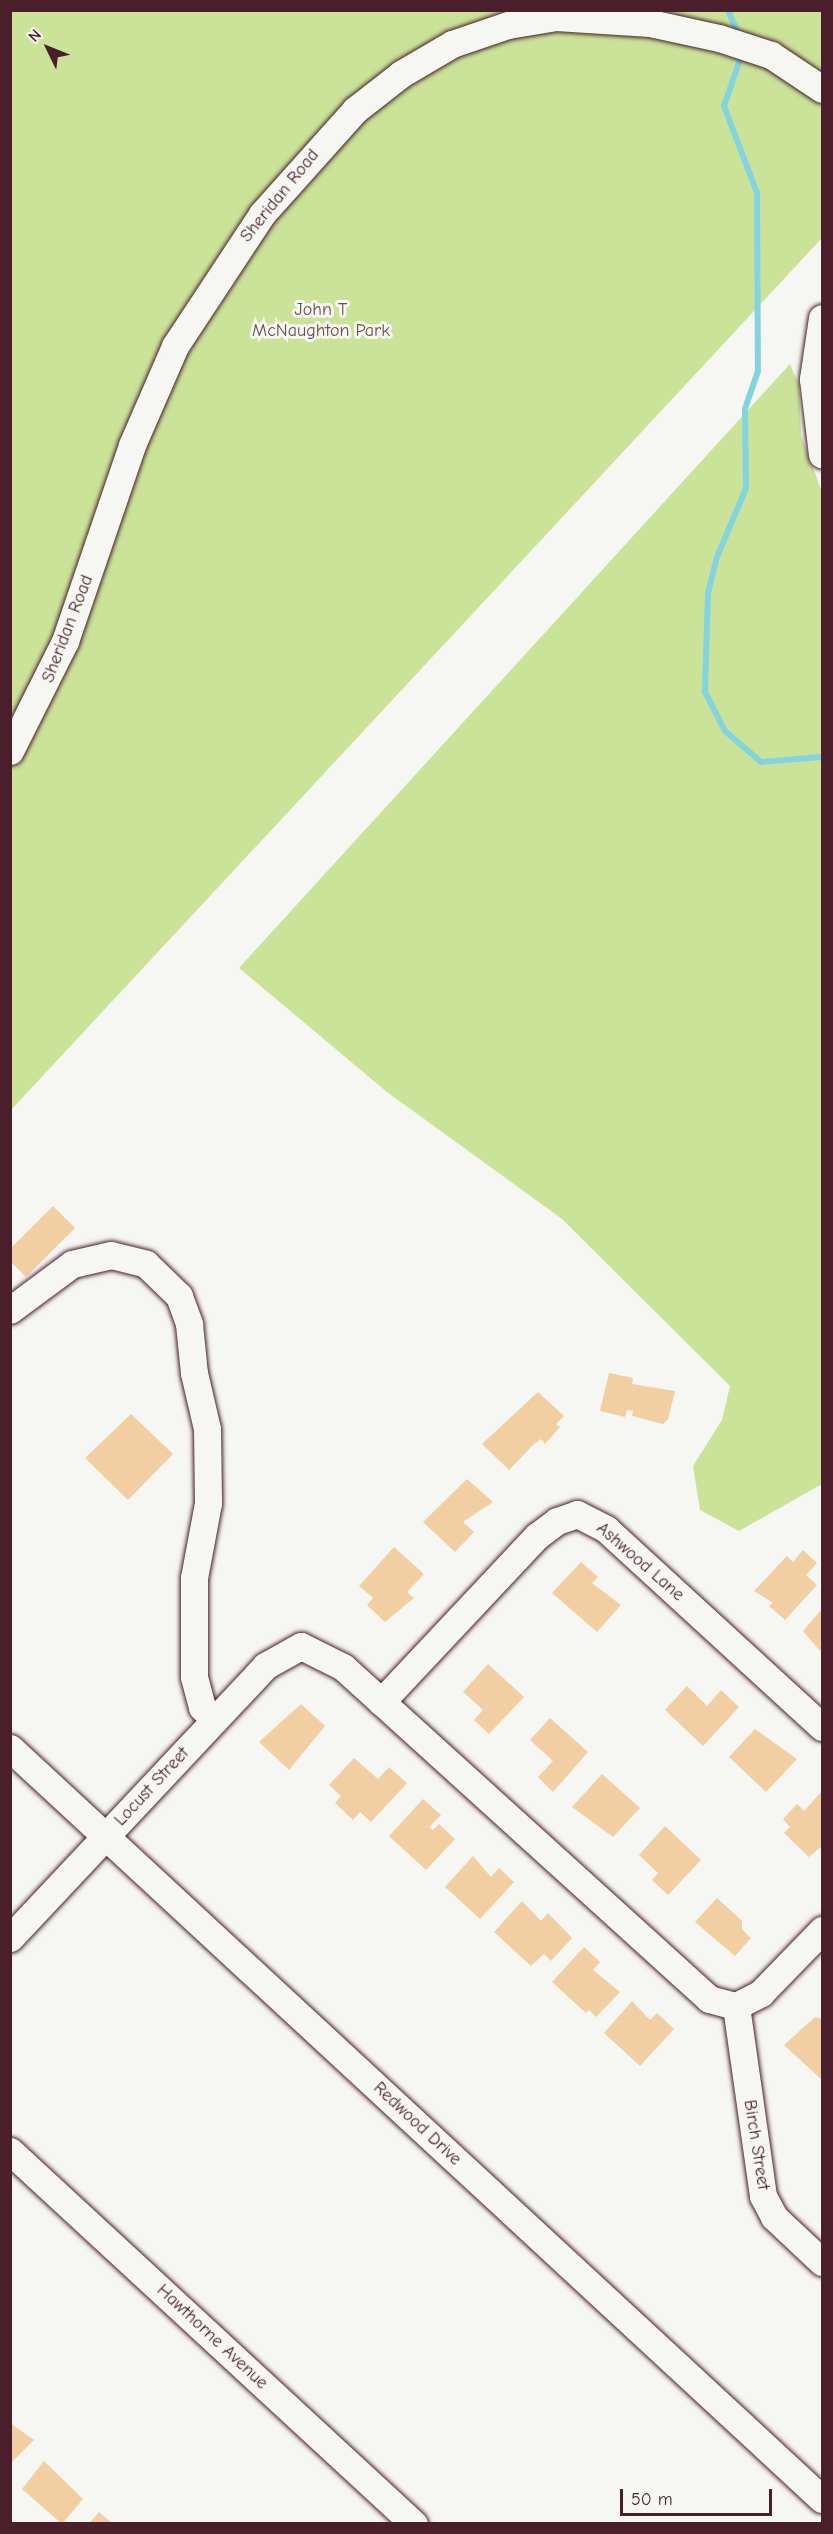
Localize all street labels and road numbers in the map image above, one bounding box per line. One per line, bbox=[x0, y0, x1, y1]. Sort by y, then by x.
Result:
street label: Sheridan Road bbox=[236, 145, 324, 247]
street label: Sheridan Road bbox=[38, 572, 98, 686]
street label: Ashwood Lane bbox=[592, 1518, 688, 1606]
street label: Locust Street bbox=[110, 1743, 194, 1831]
street label: Redwood Drive bbox=[368, 2078, 466, 2170]
street label: Birch Street bbox=[738, 2098, 774, 2192]
street label: Hawthorne Avenue bbox=[152, 2280, 272, 2394]

